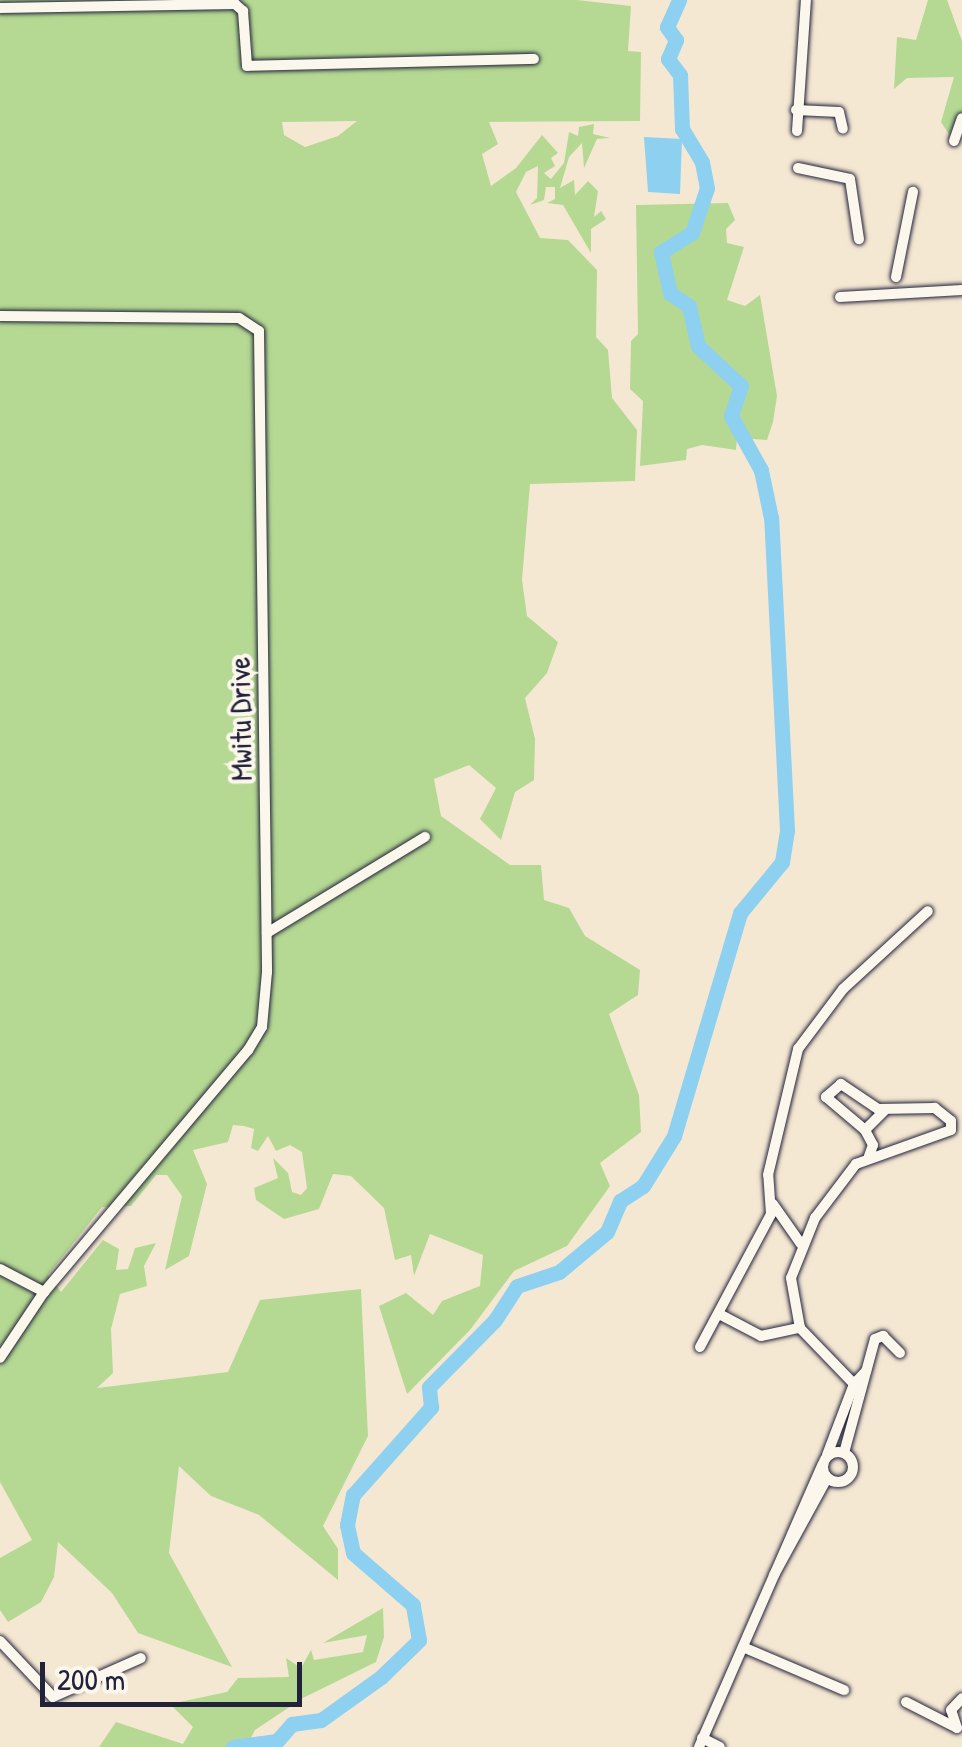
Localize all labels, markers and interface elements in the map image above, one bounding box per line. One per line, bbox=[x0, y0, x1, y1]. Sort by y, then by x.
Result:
street label: Mwitu Drive bbox=[221, 657, 259, 781]
scale bar bbox=[45, 1642, 308, 1704]
text: 200 m bbox=[57, 1659, 125, 1699]

